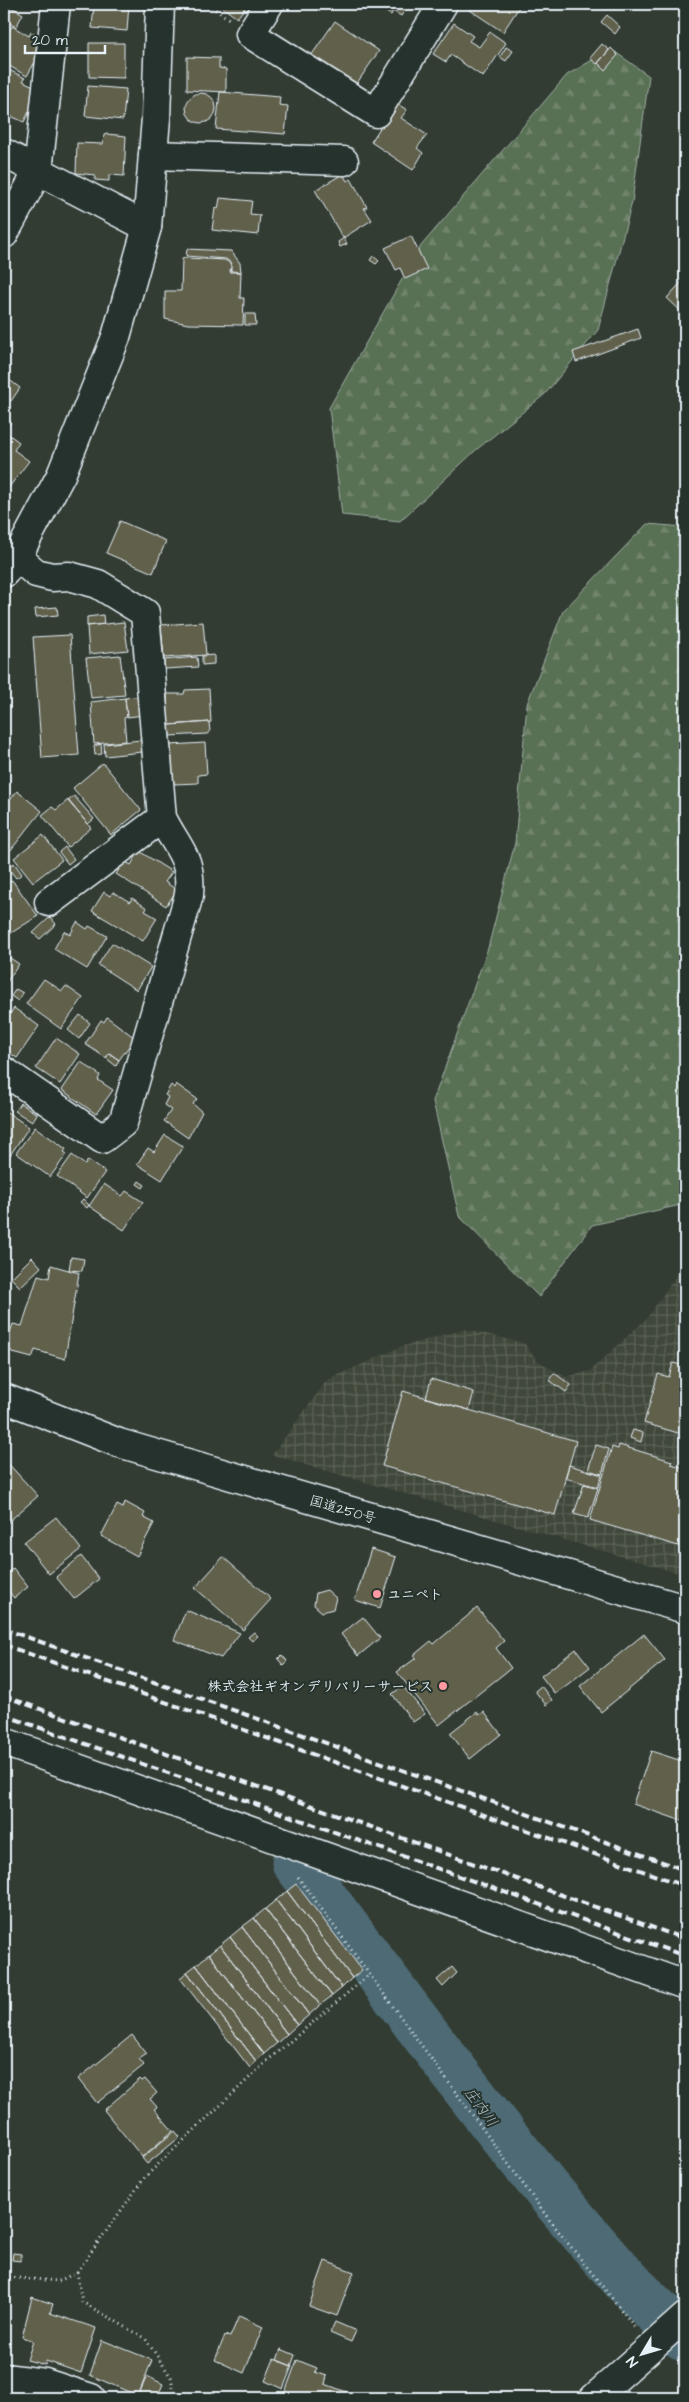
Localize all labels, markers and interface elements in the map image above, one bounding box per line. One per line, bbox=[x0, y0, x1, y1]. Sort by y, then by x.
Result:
scale bar bbox=[25, 22, 105, 54]
text: 20 m bbox=[32, 30, 68, 51]
street label: 国道250号 bbox=[307, 1491, 379, 1529]
place label: ユニペト bbox=[387, 1585, 443, 1605]
marker: ユニペト bbox=[371, 1588, 383, 1600]
place label: 株式会社ギオンデリバリーサービス bbox=[208, 1677, 433, 1697]
marker: 株式会社ギオンデリバリーサービス bbox=[437, 1680, 449, 1692]
water label: 庄内川 bbox=[459, 2083, 503, 2132]
north arrow bbox=[616, 2330, 666, 2380]
text: N bbox=[622, 2352, 643, 2371]

